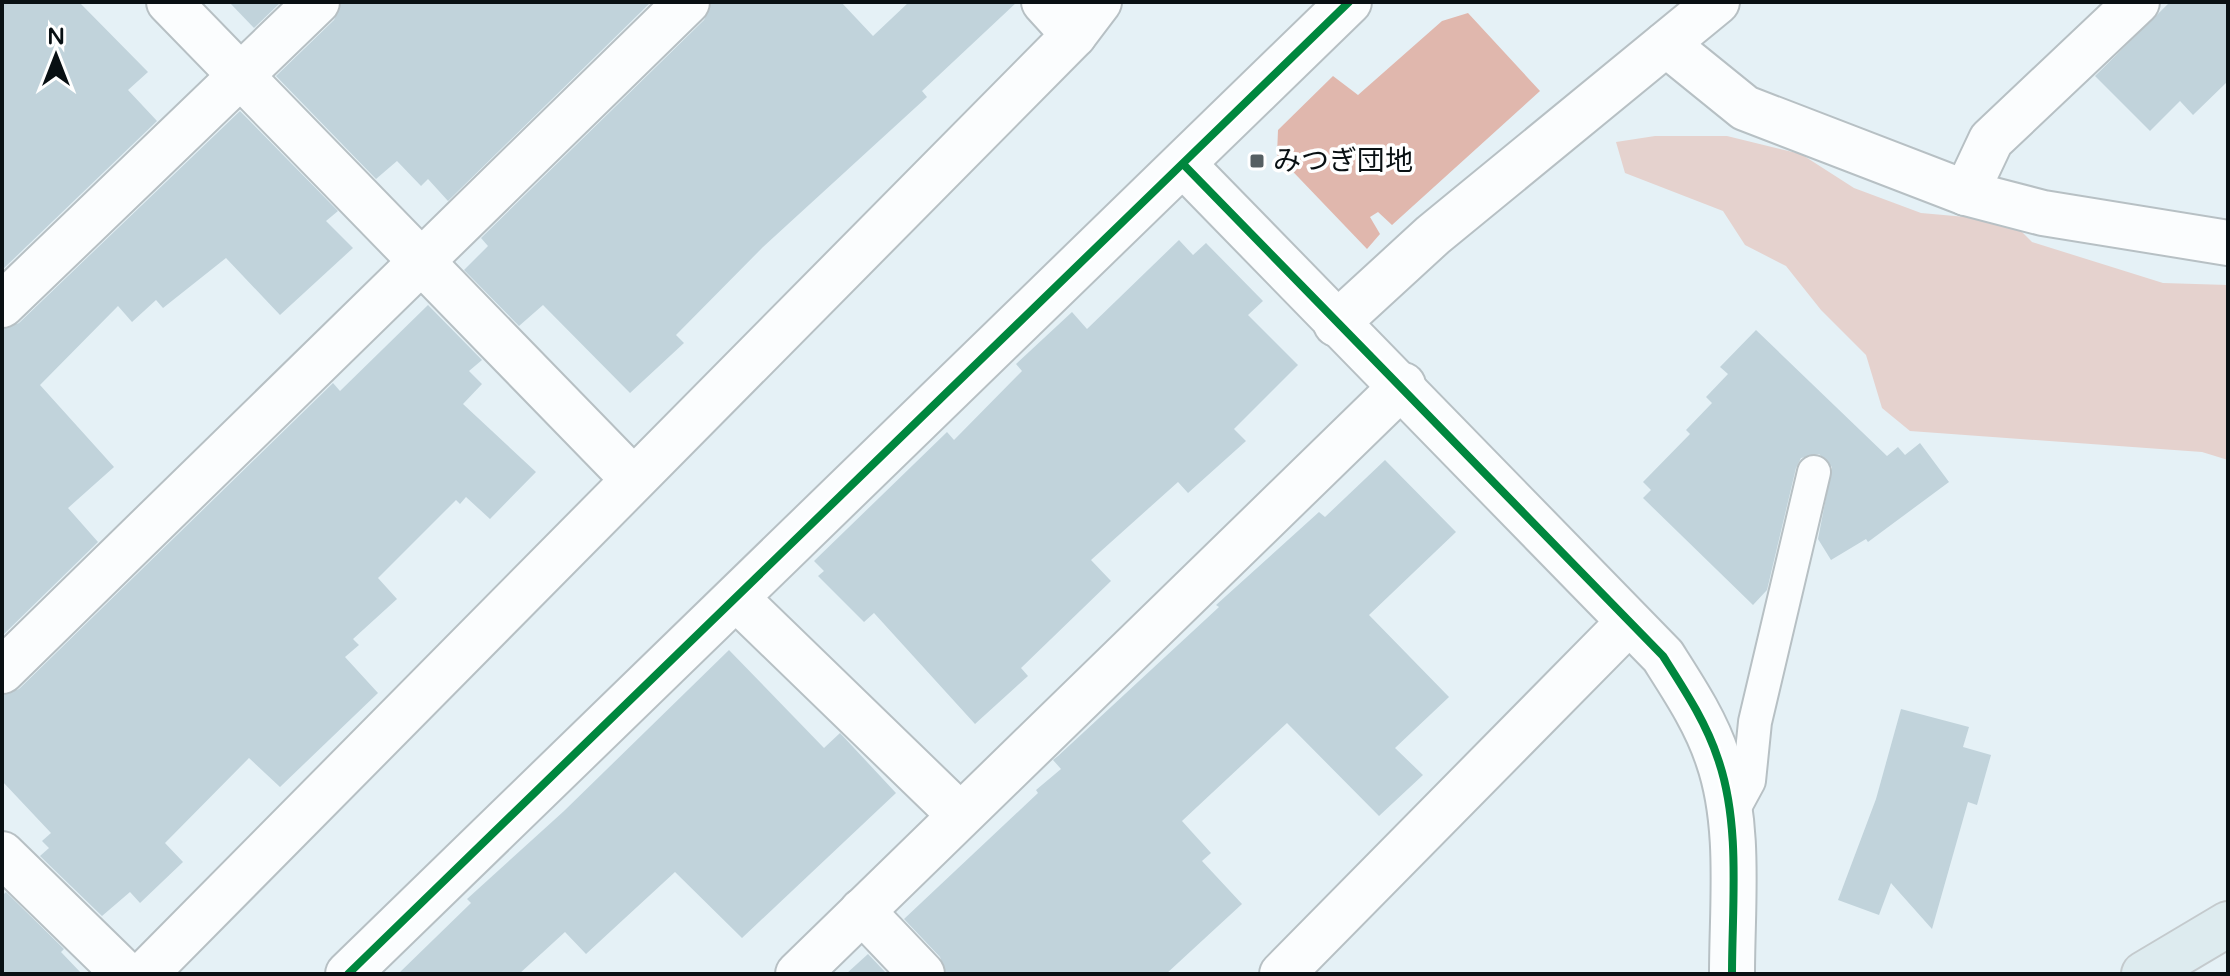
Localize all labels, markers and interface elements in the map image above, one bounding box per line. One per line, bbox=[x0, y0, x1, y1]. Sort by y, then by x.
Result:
north arrow bbox=[16, 16, 96, 96]
text: N bbox=[47, 24, 65, 50]
place label: みつぎ団地 bbox=[1273, 144, 1413, 178]
marker: みつぎ団地 bbox=[1248, 152, 1266, 170]

